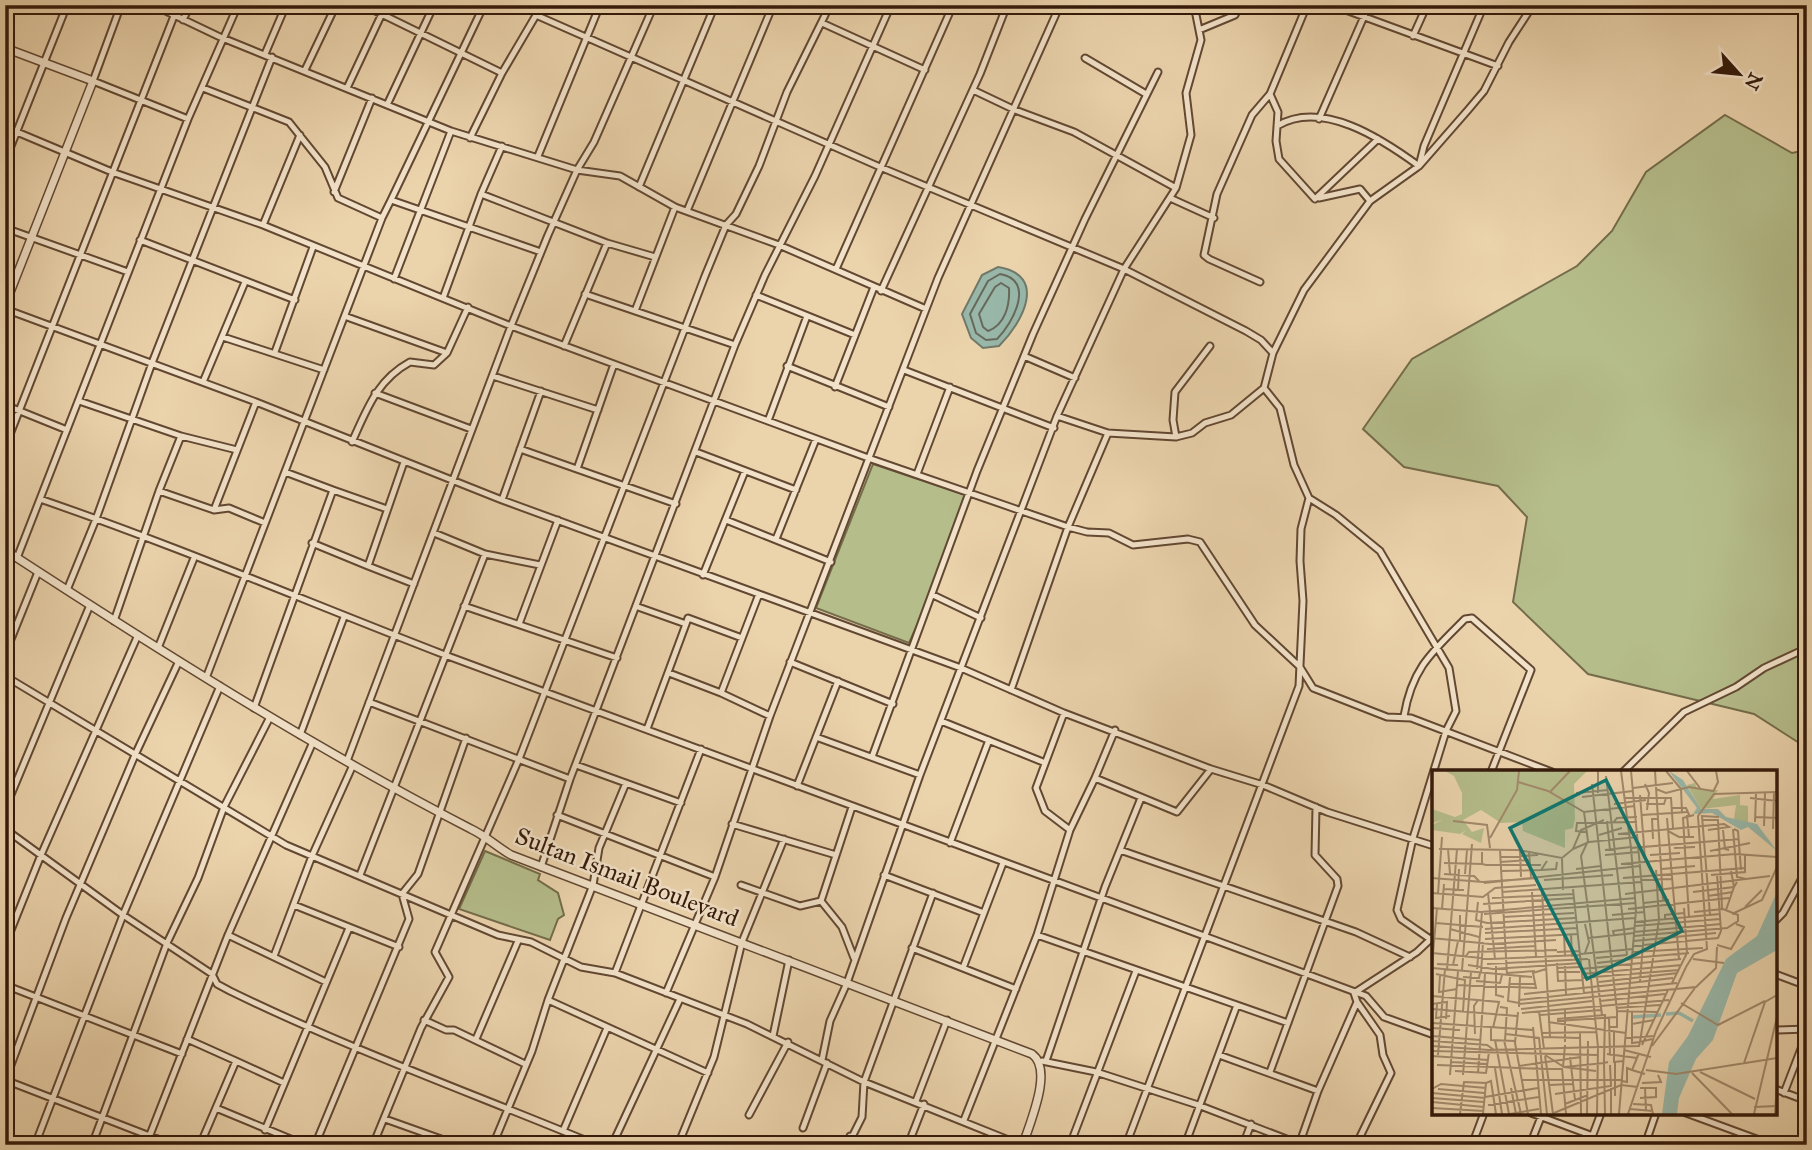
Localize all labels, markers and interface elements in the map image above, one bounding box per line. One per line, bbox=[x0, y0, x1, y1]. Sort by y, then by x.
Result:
north arrow bbox=[1703, 38, 1773, 108]
text: N bbox=[1740, 69, 1768, 94]
inset map bbox=[1432, 770, 1777, 1115]
street label: Sultan Ismail Boulevard bbox=[511, 821, 743, 933]

